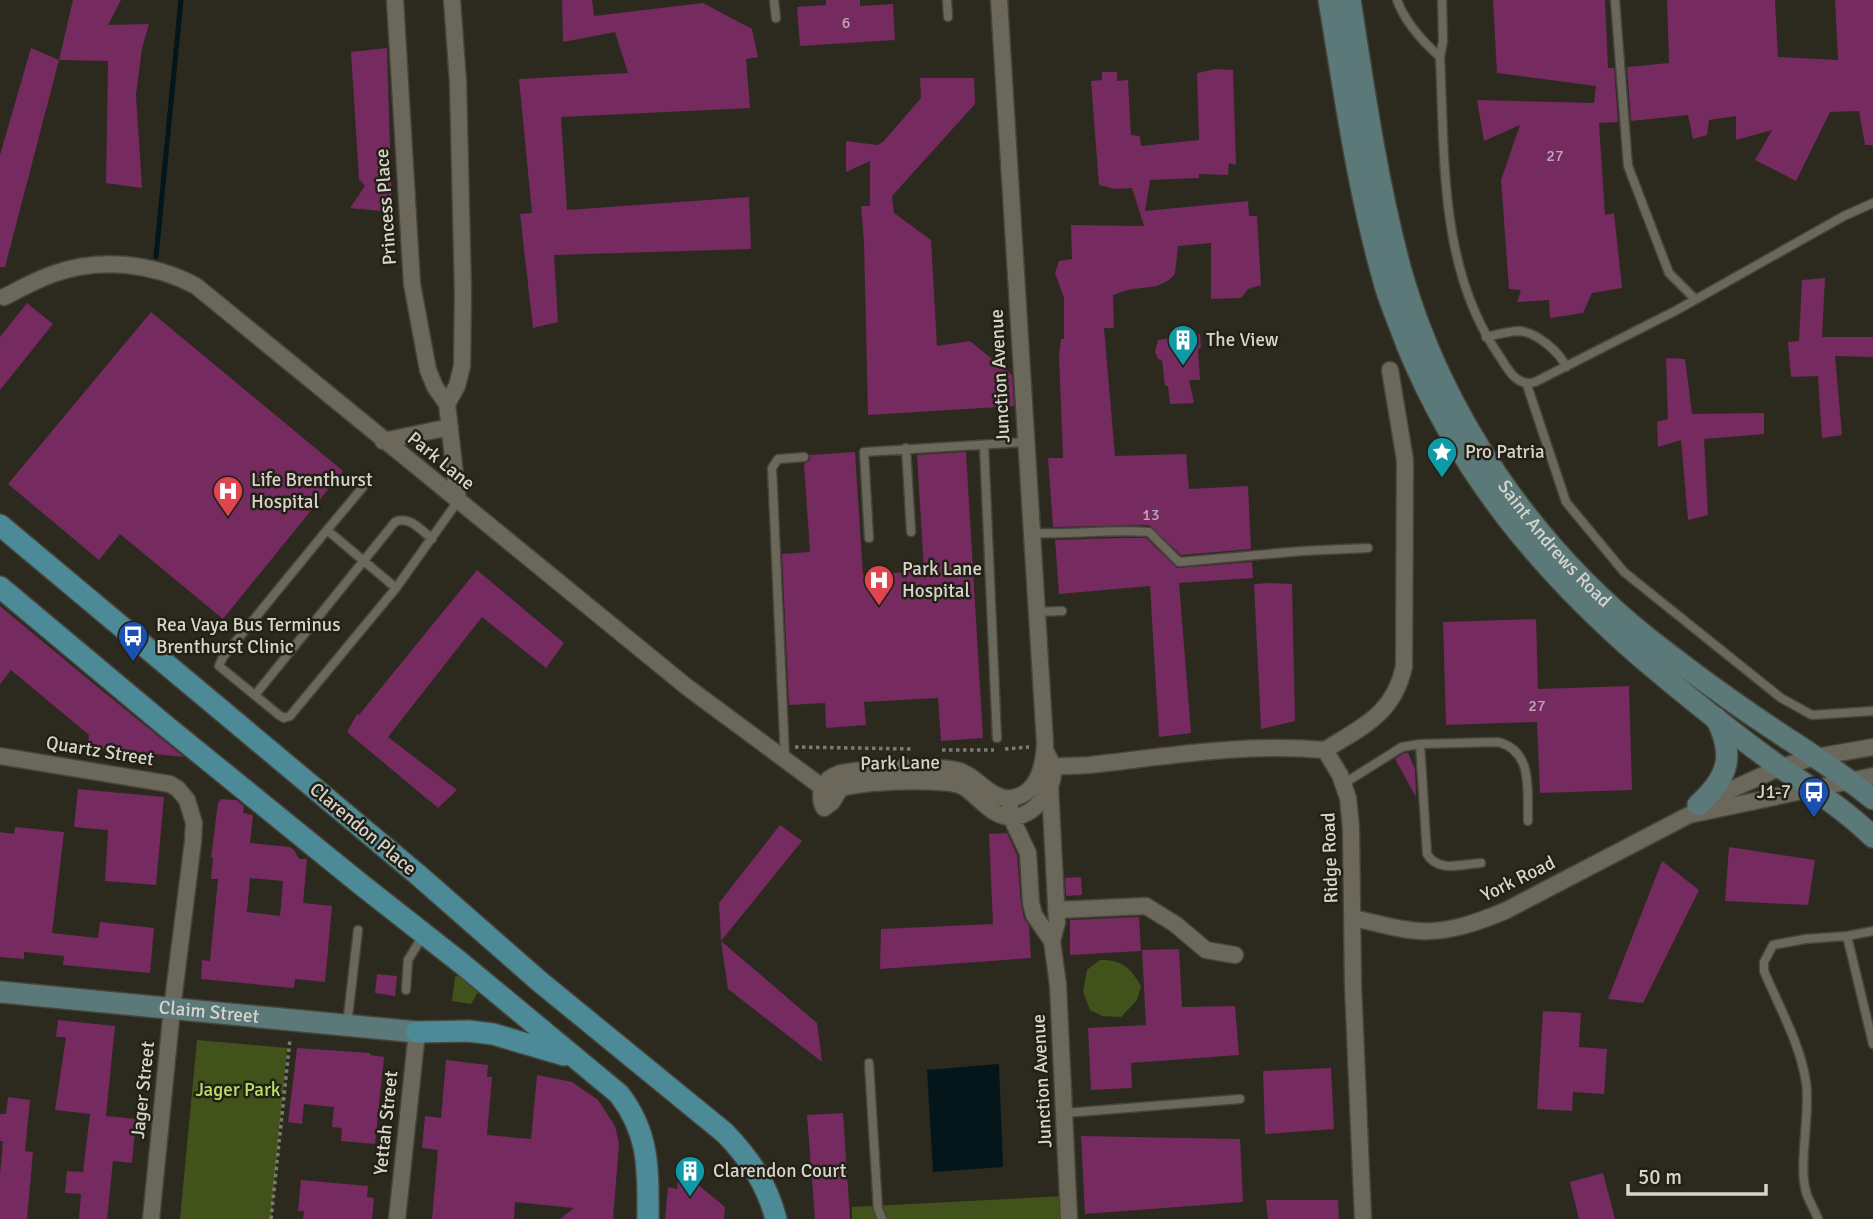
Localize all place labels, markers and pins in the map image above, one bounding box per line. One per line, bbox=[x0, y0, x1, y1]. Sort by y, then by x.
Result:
building icon: The View bbox=[1166, 323, 1200, 367]
place label: The View bbox=[1206, 328, 1279, 352]
place icon: Pro Patria bbox=[1425, 435, 1459, 479]
place label: Pro Patria bbox=[1465, 440, 1545, 464]
place label: Life Brenthurst Hospital bbox=[251, 468, 373, 514]
hospital icon: Life Brenthurst Hospital bbox=[211, 474, 245, 518]
place label: Park Lane Hospital bbox=[902, 557, 982, 603]
hospital icon: Park Lane Hospital bbox=[862, 563, 896, 607]
place label: Rea Vaya Bus Terminus Brenthurst Clinic bbox=[156, 613, 341, 659]
bus stop icon: Rea Vaya Bus Terminus Brenthurst Clinic bbox=[116, 619, 150, 663]
bus stop icon: J1-7 bbox=[1797, 775, 1831, 819]
place label: J1-7 bbox=[1757, 780, 1791, 804]
building icon: Clarendon Court bbox=[673, 1154, 707, 1198]
place label: Clarendon Court bbox=[713, 1159, 847, 1183]

